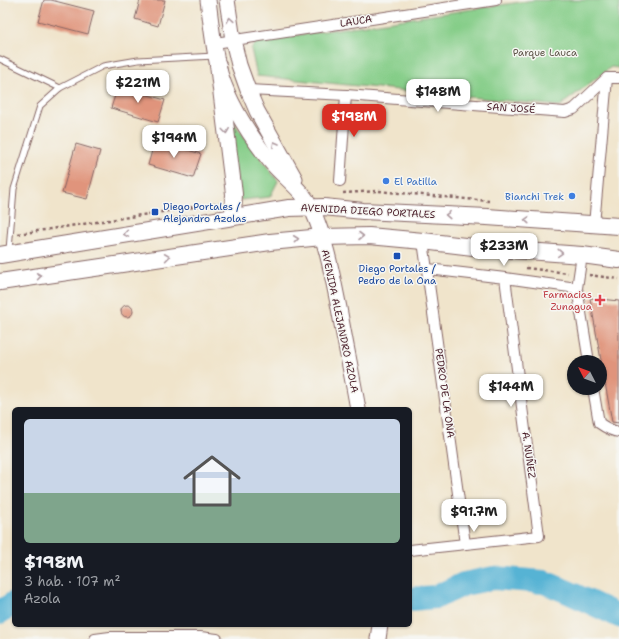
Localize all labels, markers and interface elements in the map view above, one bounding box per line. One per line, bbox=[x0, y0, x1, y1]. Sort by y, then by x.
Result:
street label: LAUCA bbox=[339, 12, 373, 30]
one-way arrow bbox=[226, 17, 235, 23]
park label: Parque Lauca bbox=[513, 46, 578, 59]
pin: $221M bbox=[110, 70, 166, 104]
text: $221M bbox=[115, 74, 161, 91]
pin: $148M bbox=[410, 79, 466, 113]
text: $148M bbox=[415, 83, 461, 100]
street label: SAN JOSÉ bbox=[486, 100, 536, 116]
pin: $198M bbox=[326, 104, 382, 138]
text: $198M bbox=[331, 108, 377, 125]
pin: $194M bbox=[146, 125, 202, 159]
one-way arrow bbox=[221, 128, 230, 134]
text: $194M bbox=[151, 129, 197, 146]
one-way arrow bbox=[273, 141, 280, 148]
place label: El Patilla bbox=[394, 175, 438, 188]
marker: El Patilla bbox=[381, 176, 391, 186]
place label: Bianchi Trek bbox=[505, 190, 564, 203]
marker: Bianchi Trek bbox=[567, 191, 577, 201]
place label: Diego Portales / Alejandro Azolas bbox=[163, 200, 246, 225]
street label: AVENIDA DIEGO PORTALES bbox=[300, 201, 436, 221]
marker: Diego Portales / Alejandro Azolas bbox=[150, 207, 160, 217]
one-way arrow bbox=[445, 210, 451, 219]
one-way arrow bbox=[524, 216, 530, 225]
one-way arrow bbox=[123, 230, 130, 238]
one-way arrow bbox=[358, 232, 364, 240]
pin: $233M bbox=[476, 233, 532, 267]
one-way arrow bbox=[293, 235, 299, 244]
text: $233M bbox=[480, 237, 528, 254]
street label: AVENIDA ALEJANDRO AZOLA bbox=[318, 248, 362, 394]
one-way arrow bbox=[557, 249, 563, 258]
marker: Diego Portales / Pedro de la Ona bbox=[392, 251, 402, 261]
one-way arrow bbox=[164, 253, 170, 262]
place label: Diego Portales / Pedro de la Ona bbox=[358, 262, 437, 287]
one-way arrow bbox=[36, 272, 42, 281]
place label: Farmacias Zunagua bbox=[543, 288, 593, 313]
marker: Farmacias Zunagua bbox=[595, 295, 605, 305]
street label: PEDRO DE LA ONA bbox=[432, 347, 458, 439]
north arrow bbox=[567, 355, 607, 395]
map controls bbox=[567, 355, 607, 395]
pin: $144M bbox=[483, 374, 539, 408]
text: $144M bbox=[488, 378, 534, 395]
street label: A. NUÑEZ bbox=[519, 431, 539, 479]
icon: home bbox=[176, 445, 248, 517]
pin: $91.7M bbox=[441, 499, 507, 533]
text: $91.7M bbox=[450, 503, 498, 520]
text: $198M bbox=[24, 551, 84, 573]
text: 3 hab. · 107 m² bbox=[24, 573, 121, 590]
text: Azola bbox=[24, 590, 60, 607]

